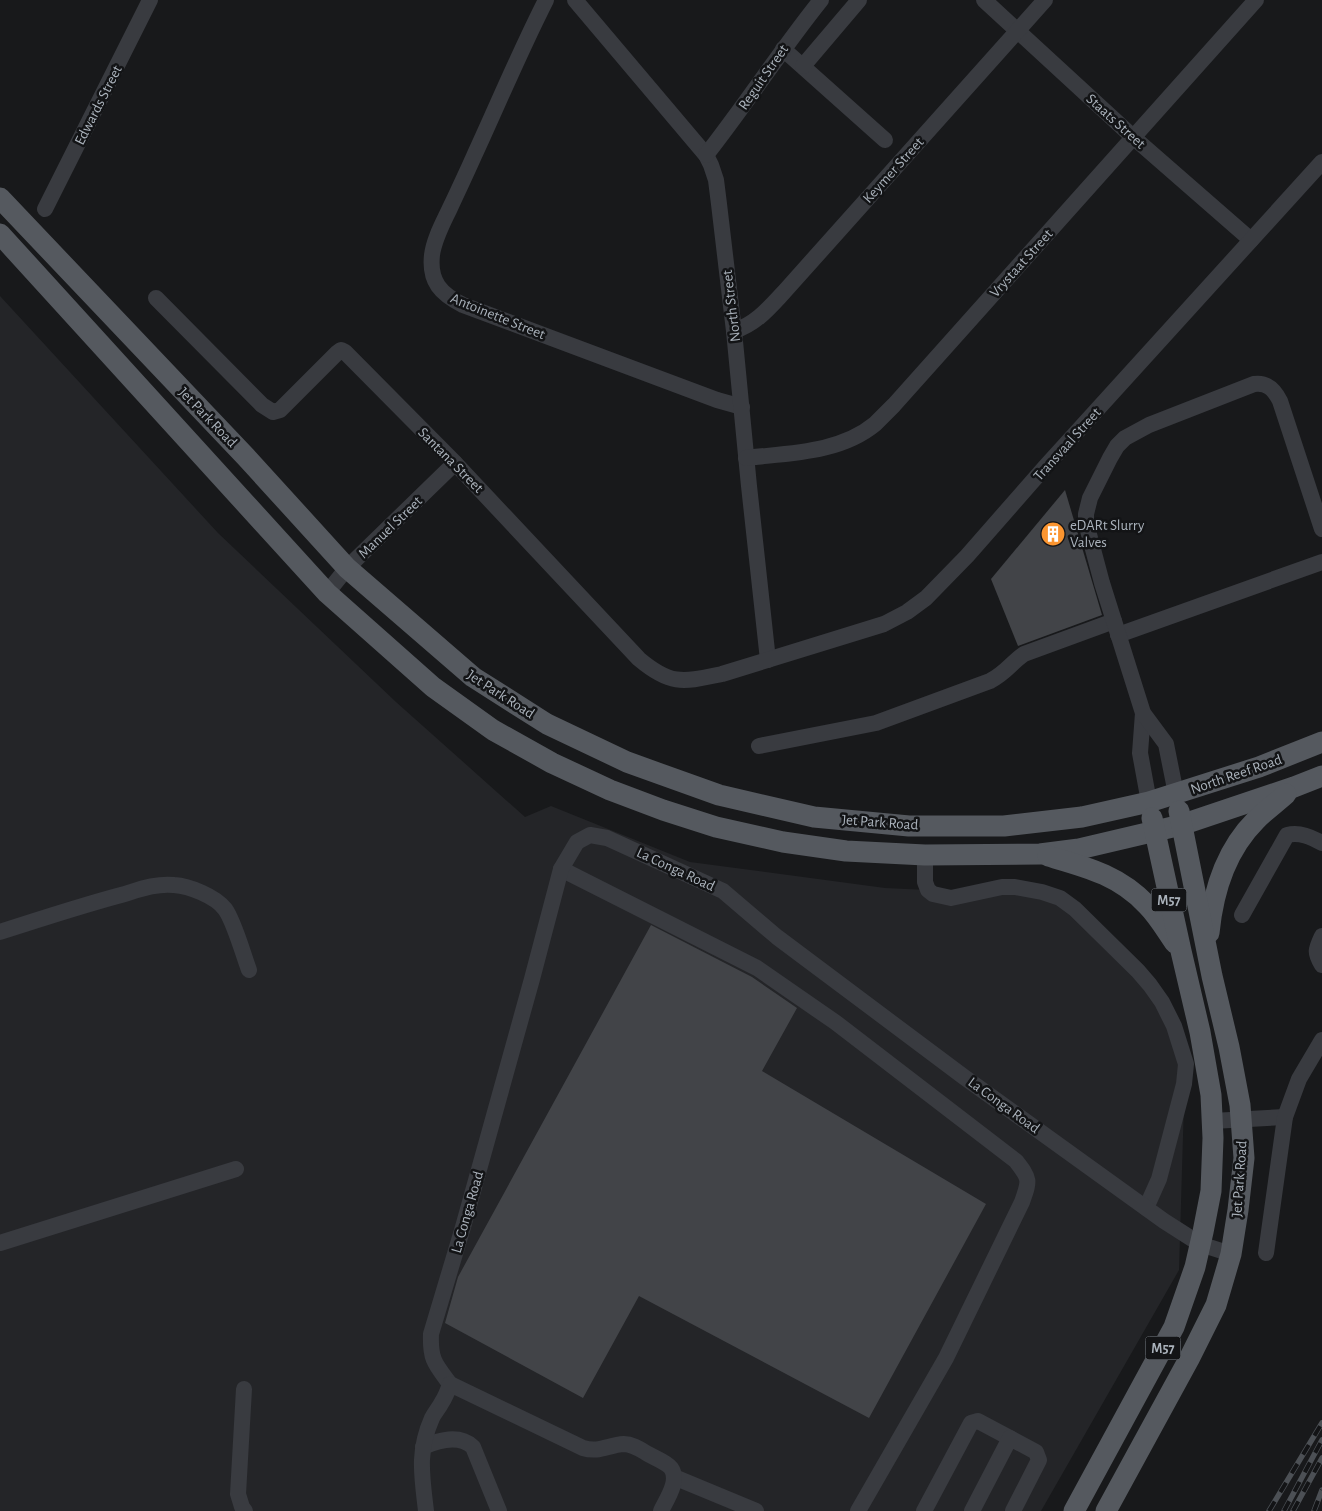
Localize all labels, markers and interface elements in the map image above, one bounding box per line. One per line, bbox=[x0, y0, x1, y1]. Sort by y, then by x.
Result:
street label: Reguit Street bbox=[736, 42, 791, 113]
street label: Edwards Street bbox=[72, 63, 125, 147]
street label: Staats Street bbox=[1083, 91, 1148, 152]
street label: Keymer Street bbox=[860, 134, 927, 206]
street label: Vrystaat Street bbox=[987, 226, 1056, 300]
street label: North Street bbox=[720, 269, 743, 343]
street label: Antoinette Street bbox=[448, 291, 547, 342]
street label: Jet Park Road bbox=[176, 385, 240, 450]
street label: Transvaal Street bbox=[1031, 405, 1104, 484]
street label: Santana Street bbox=[415, 425, 486, 496]
street label: Manuel Street bbox=[356, 493, 425, 561]
place label: eDARt Slurry Valves bbox=[1070, 518, 1145, 550]
building icon: eDARt Slurry Valves bbox=[1040, 521, 1066, 547]
street label: Jet Park Road bbox=[464, 667, 537, 722]
street label: North Reef Road bbox=[1189, 752, 1284, 797]
street label: Jet Park Road bbox=[841, 812, 919, 833]
street label: La Conga Road bbox=[634, 845, 717, 894]
road number: M57 bbox=[1152, 888, 1186, 912]
street label: La Conga Road bbox=[965, 1075, 1042, 1136]
street label: Jet Park Road bbox=[1229, 1140, 1250, 1218]
street label: La Conga Road bbox=[449, 1169, 486, 1255]
road number: M57 bbox=[1146, 1336, 1180, 1360]

